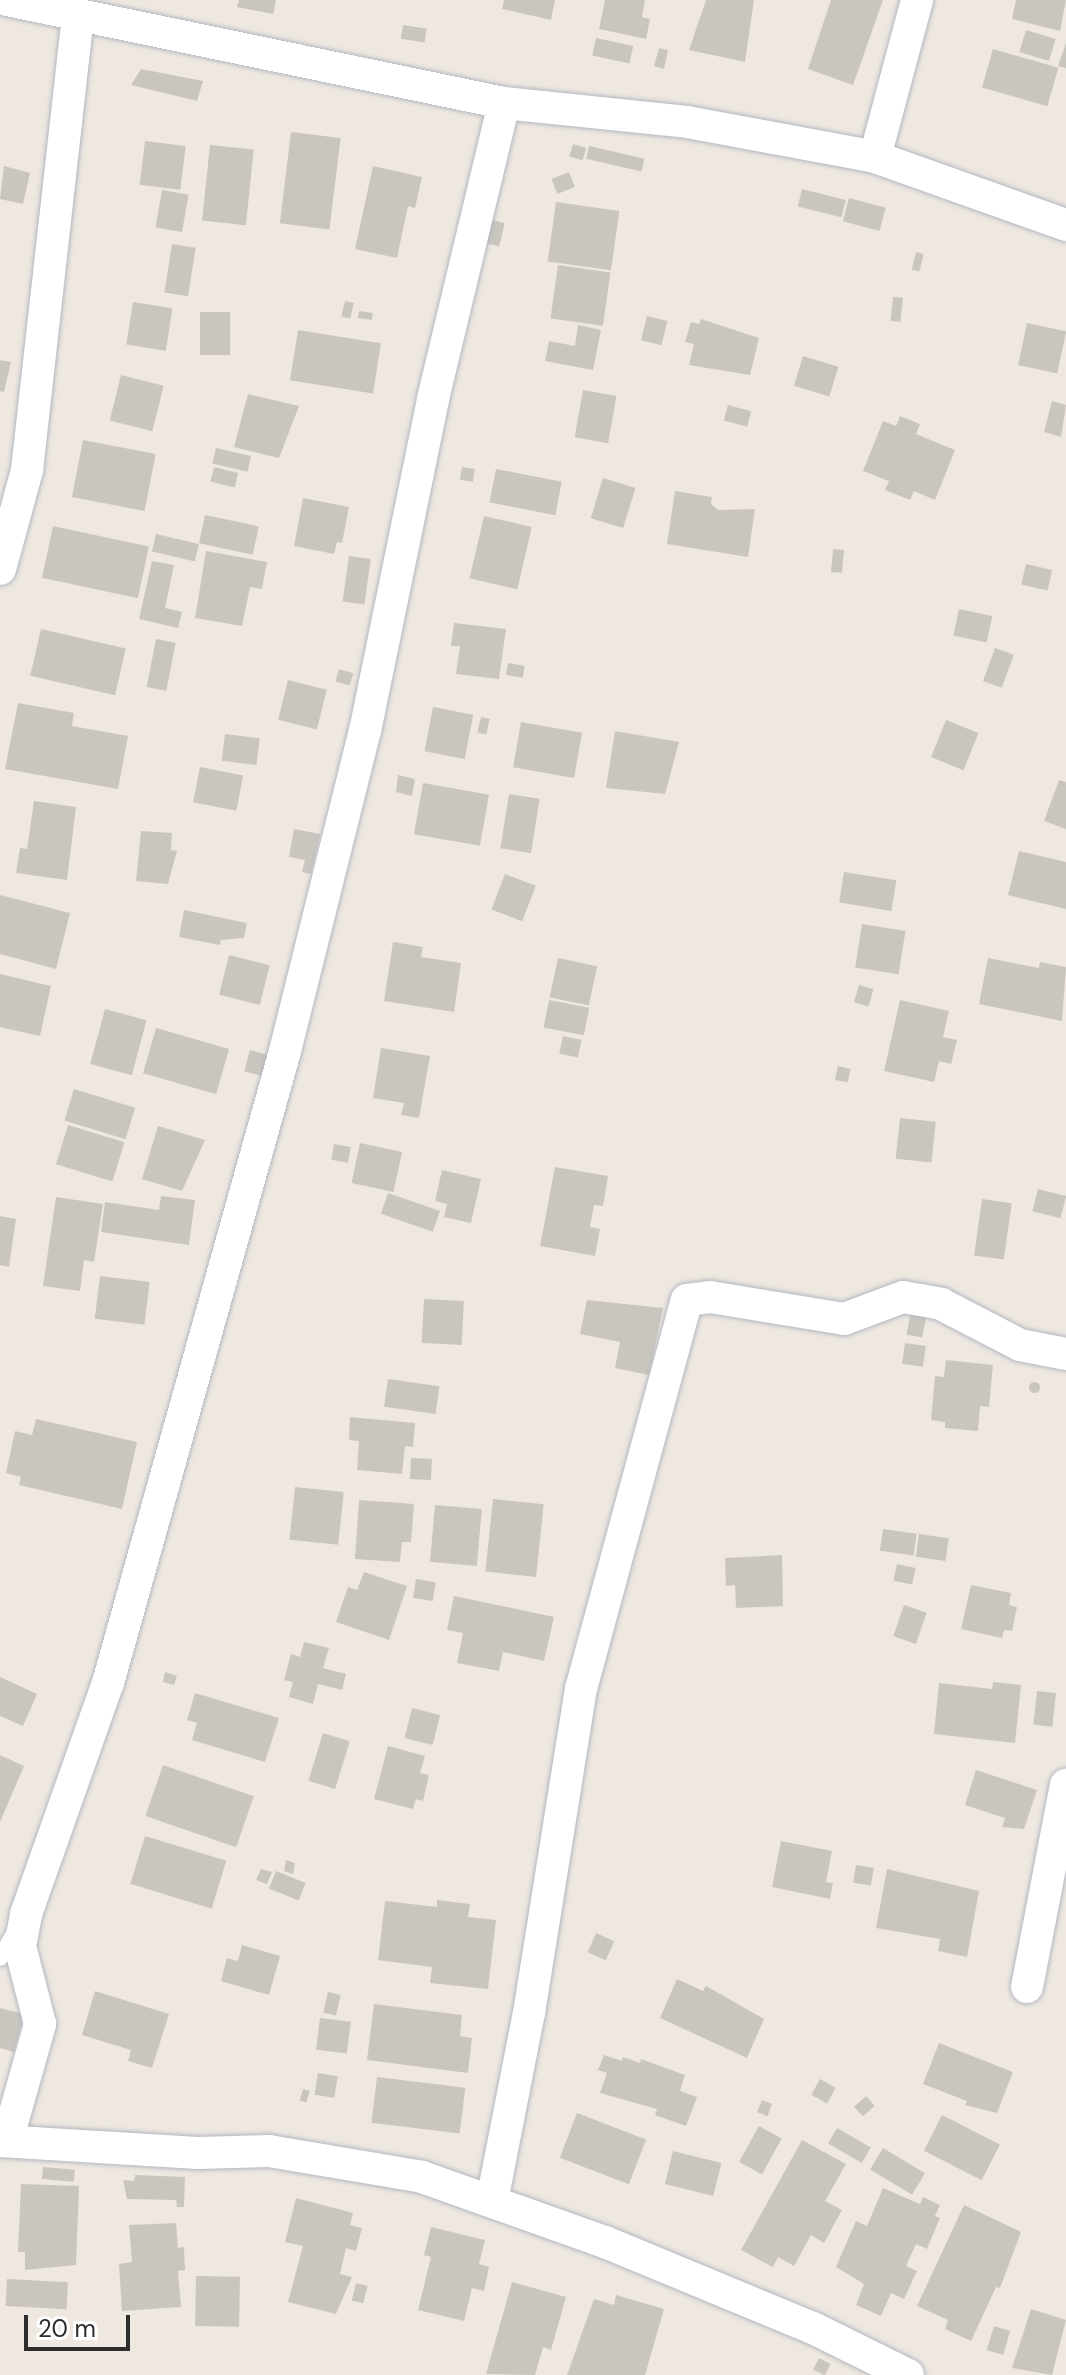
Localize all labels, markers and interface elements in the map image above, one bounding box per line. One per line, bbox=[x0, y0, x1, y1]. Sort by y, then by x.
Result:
scale bar bbox=[28, 2299, 134, 2349]
text: 20 m bbox=[38, 2313, 96, 2344]

